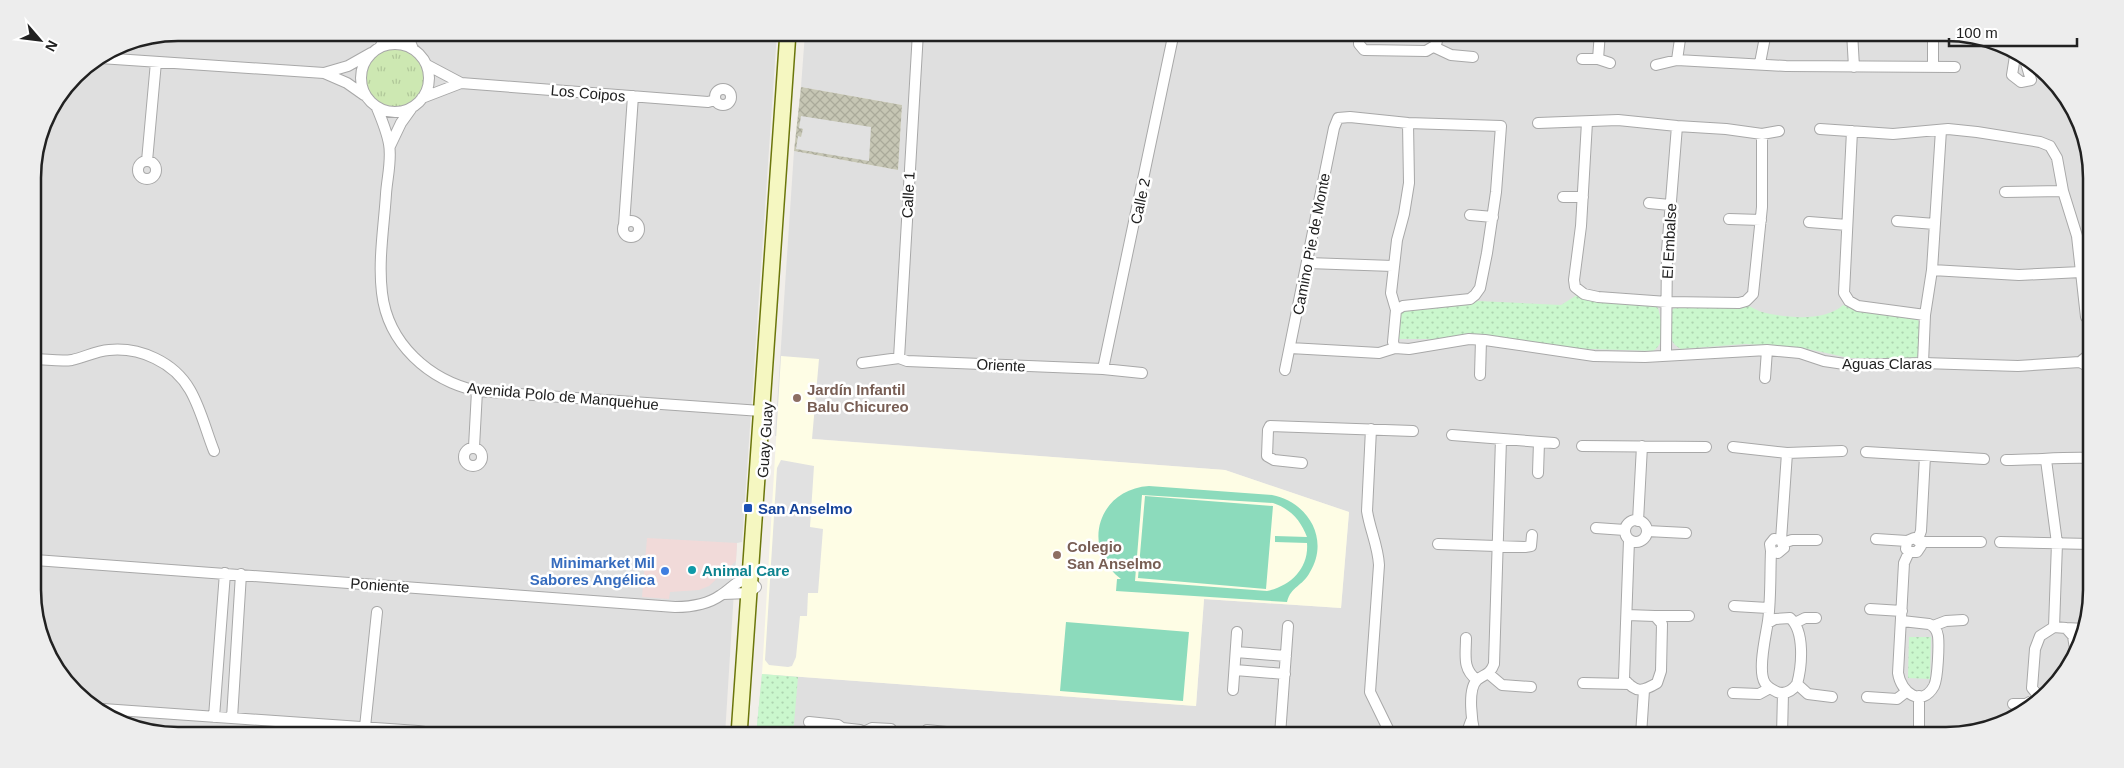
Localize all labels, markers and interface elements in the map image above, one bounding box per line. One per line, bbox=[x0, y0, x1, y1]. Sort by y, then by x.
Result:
north arrow bbox=[15, 15, 65, 65]
scale bar bbox=[1949, 15, 2076, 47]
text: 100 m bbox=[1956, 24, 1998, 41]
text: N bbox=[42, 38, 61, 54]
street label: Los Coipos bbox=[550, 81, 626, 105]
street label: Calle 1 bbox=[898, 171, 918, 219]
street label: Camino Pie de Monte bbox=[1289, 172, 1333, 316]
street label: Calle 2 bbox=[1127, 176, 1153, 226]
street label: El Embalse bbox=[1659, 203, 1679, 279]
street label: Oriente bbox=[976, 355, 1026, 375]
street label: Aguas Claras bbox=[1842, 355, 1932, 372]
street label: Avenida Polo de Manquehue bbox=[466, 379, 660, 413]
place label: Jardín Infantil Balu Chicureo bbox=[807, 381, 909, 415]
marker: Jardín Infantil Balu Chicureo bbox=[791, 392, 803, 404]
street label: Guay Guay bbox=[754, 401, 776, 478]
place label: San Anselmo bbox=[758, 500, 852, 517]
marker: San Anselmo bbox=[742, 502, 754, 514]
place label: Colegio San Anselmo bbox=[1067, 538, 1161, 572]
marker: Colegio San Anselmo bbox=[1051, 549, 1063, 561]
place label: Minimarket Mil Sabores Angélica bbox=[530, 554, 656, 588]
place label: Animal Care bbox=[702, 562, 790, 579]
marker: Animal Care bbox=[686, 564, 698, 576]
marker: Minimarket Mil Sabores Angélica bbox=[659, 565, 671, 577]
street label: Poniente bbox=[350, 574, 410, 596]

